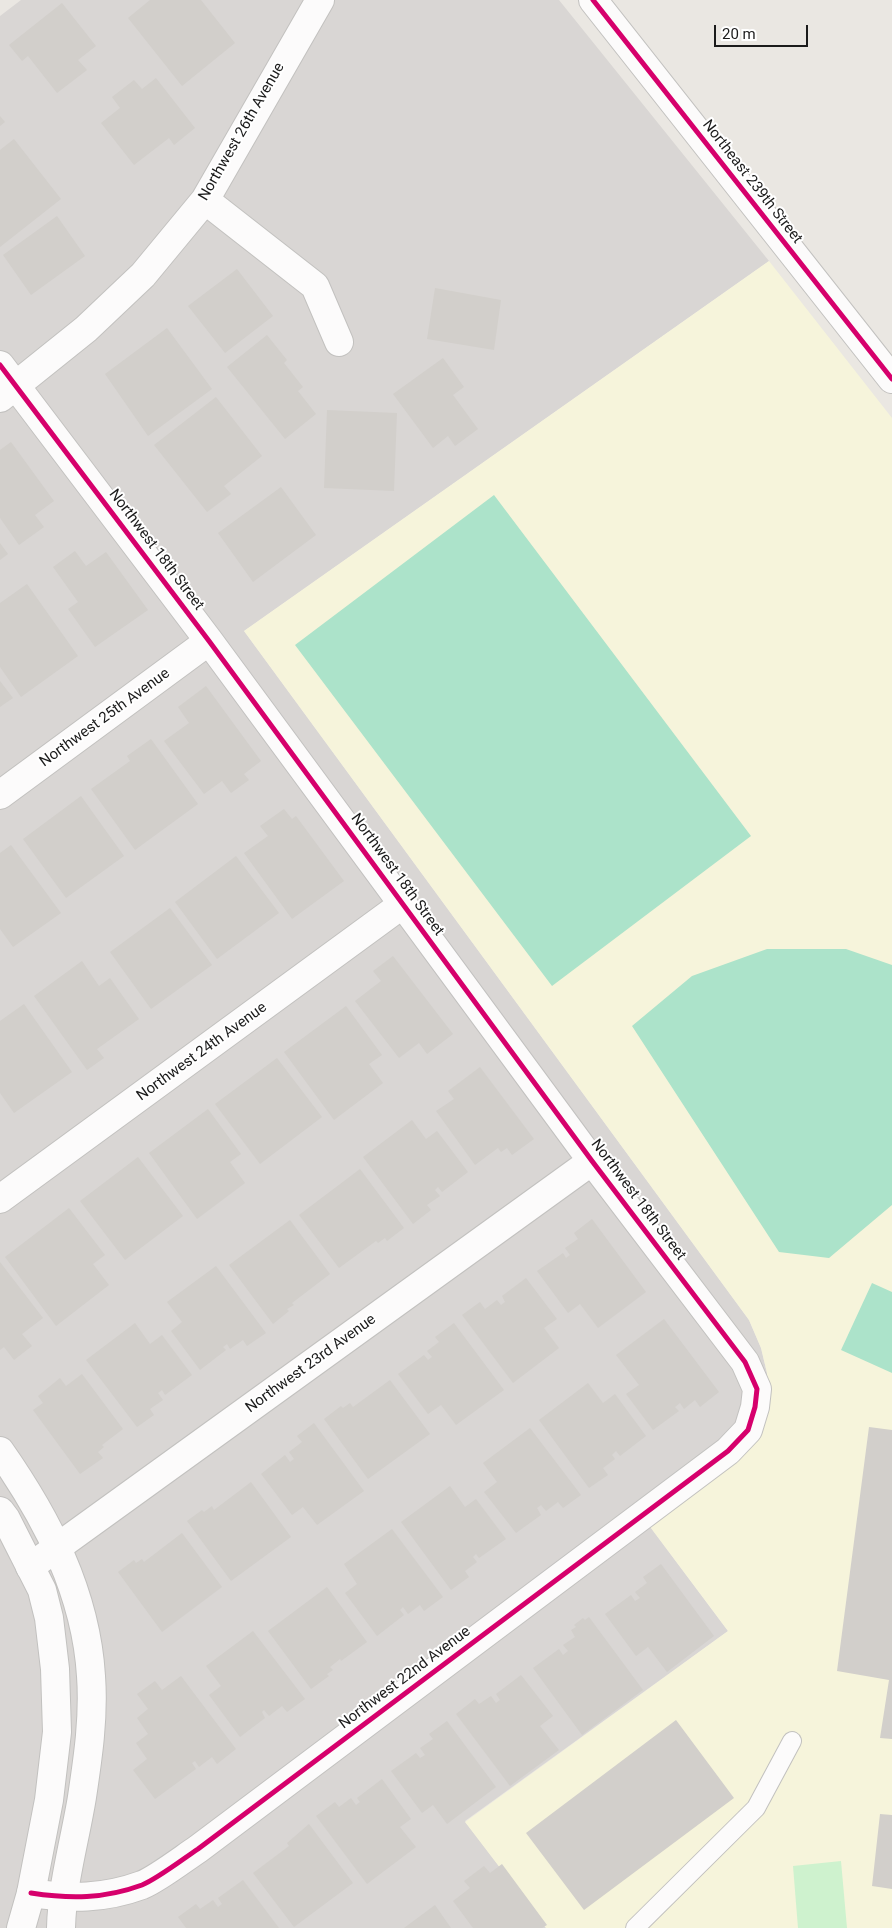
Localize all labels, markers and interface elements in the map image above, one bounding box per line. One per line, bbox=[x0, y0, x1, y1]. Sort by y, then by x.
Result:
scale bar bbox=[717, 15, 811, 47]
text: 20 m bbox=[722, 25, 756, 43]
street label: Northwest 26th Avenue bbox=[195, 60, 289, 204]
street label: Northeast 239th Street bbox=[698, 117, 806, 247]
street label: Northwest 18th Street bbox=[105, 486, 207, 614]
street label: Northwest 25th Avenue bbox=[36, 665, 174, 771]
street label: Northwest 18th Street bbox=[347, 810, 447, 940]
street label: Northwest 24th Avenue bbox=[133, 999, 271, 1105]
street label: Northwest 18th Street bbox=[587, 1136, 689, 1264]
street label: Northwest 23rd Avenue bbox=[242, 1311, 380, 1417]
street label: Northwest 22nd Avenue bbox=[336, 1623, 474, 1733]

